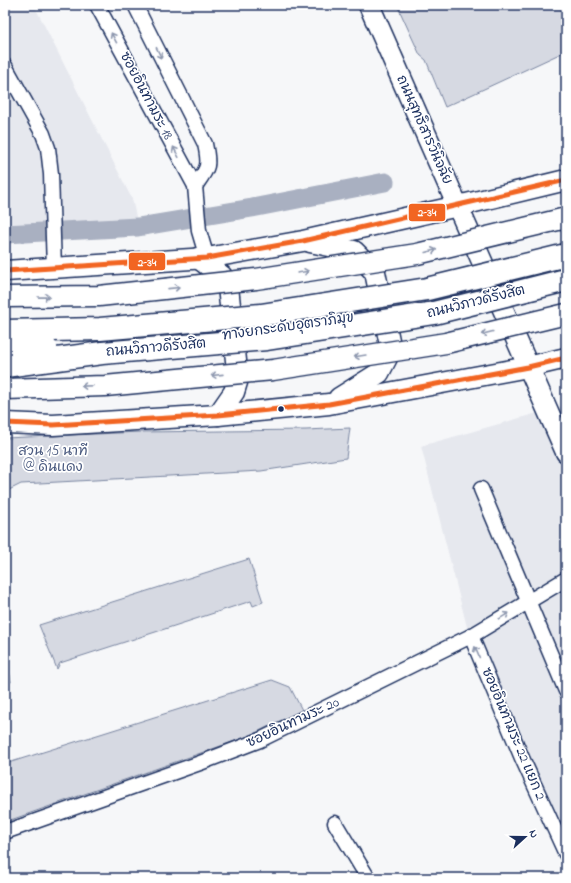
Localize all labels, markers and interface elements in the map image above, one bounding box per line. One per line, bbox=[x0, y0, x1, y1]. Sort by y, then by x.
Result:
one-way arrow bbox=[110, 32, 118, 44]
one-way arrow bbox=[156, 46, 163, 58]
street label: ซอยอินทามระ 18 bbox=[114, 48, 178, 144]
street label: ถนนสุทธิสารวินิจฉัย bbox=[390, 72, 458, 188]
one-way arrow bbox=[172, 146, 180, 158]
line badge: 2-34 bbox=[408, 203, 446, 222]
text: 2-34 bbox=[417, 205, 437, 221]
one-way arrow bbox=[424, 247, 437, 254]
line badge: 2-34 bbox=[128, 252, 166, 271]
text: 2-34 bbox=[137, 255, 157, 271]
one-way arrow bbox=[296, 268, 309, 276]
street label: ถนนวิภาวดีรังสิต bbox=[425, 280, 527, 324]
one-way arrow bbox=[167, 284, 180, 292]
one-way arrow bbox=[37, 293, 50, 301]
street label: ทางยกระดับอุตราภิมุข bbox=[221, 307, 355, 347]
one-way arrow bbox=[481, 330, 494, 337]
street label: ถนนวิภาวดีรังสิต bbox=[105, 333, 207, 363]
one-way arrow bbox=[353, 352, 366, 360]
one-way arrow bbox=[211, 371, 224, 379]
one-way arrow bbox=[81, 383, 94, 390]
unlabelled marker bbox=[276, 404, 286, 414]
park label: สวน 15 นาที @ ดินแดง bbox=[18, 441, 88, 478]
one-way arrow bbox=[498, 611, 510, 619]
one-way arrow bbox=[473, 646, 481, 658]
street label: ซอยอินทามระ 22 แยก 2 bbox=[476, 664, 550, 804]
street label: ซอยอินทามระ 20 bbox=[243, 692, 343, 754]
north arrow bbox=[505, 817, 545, 857]
text: N bbox=[525, 827, 542, 840]

